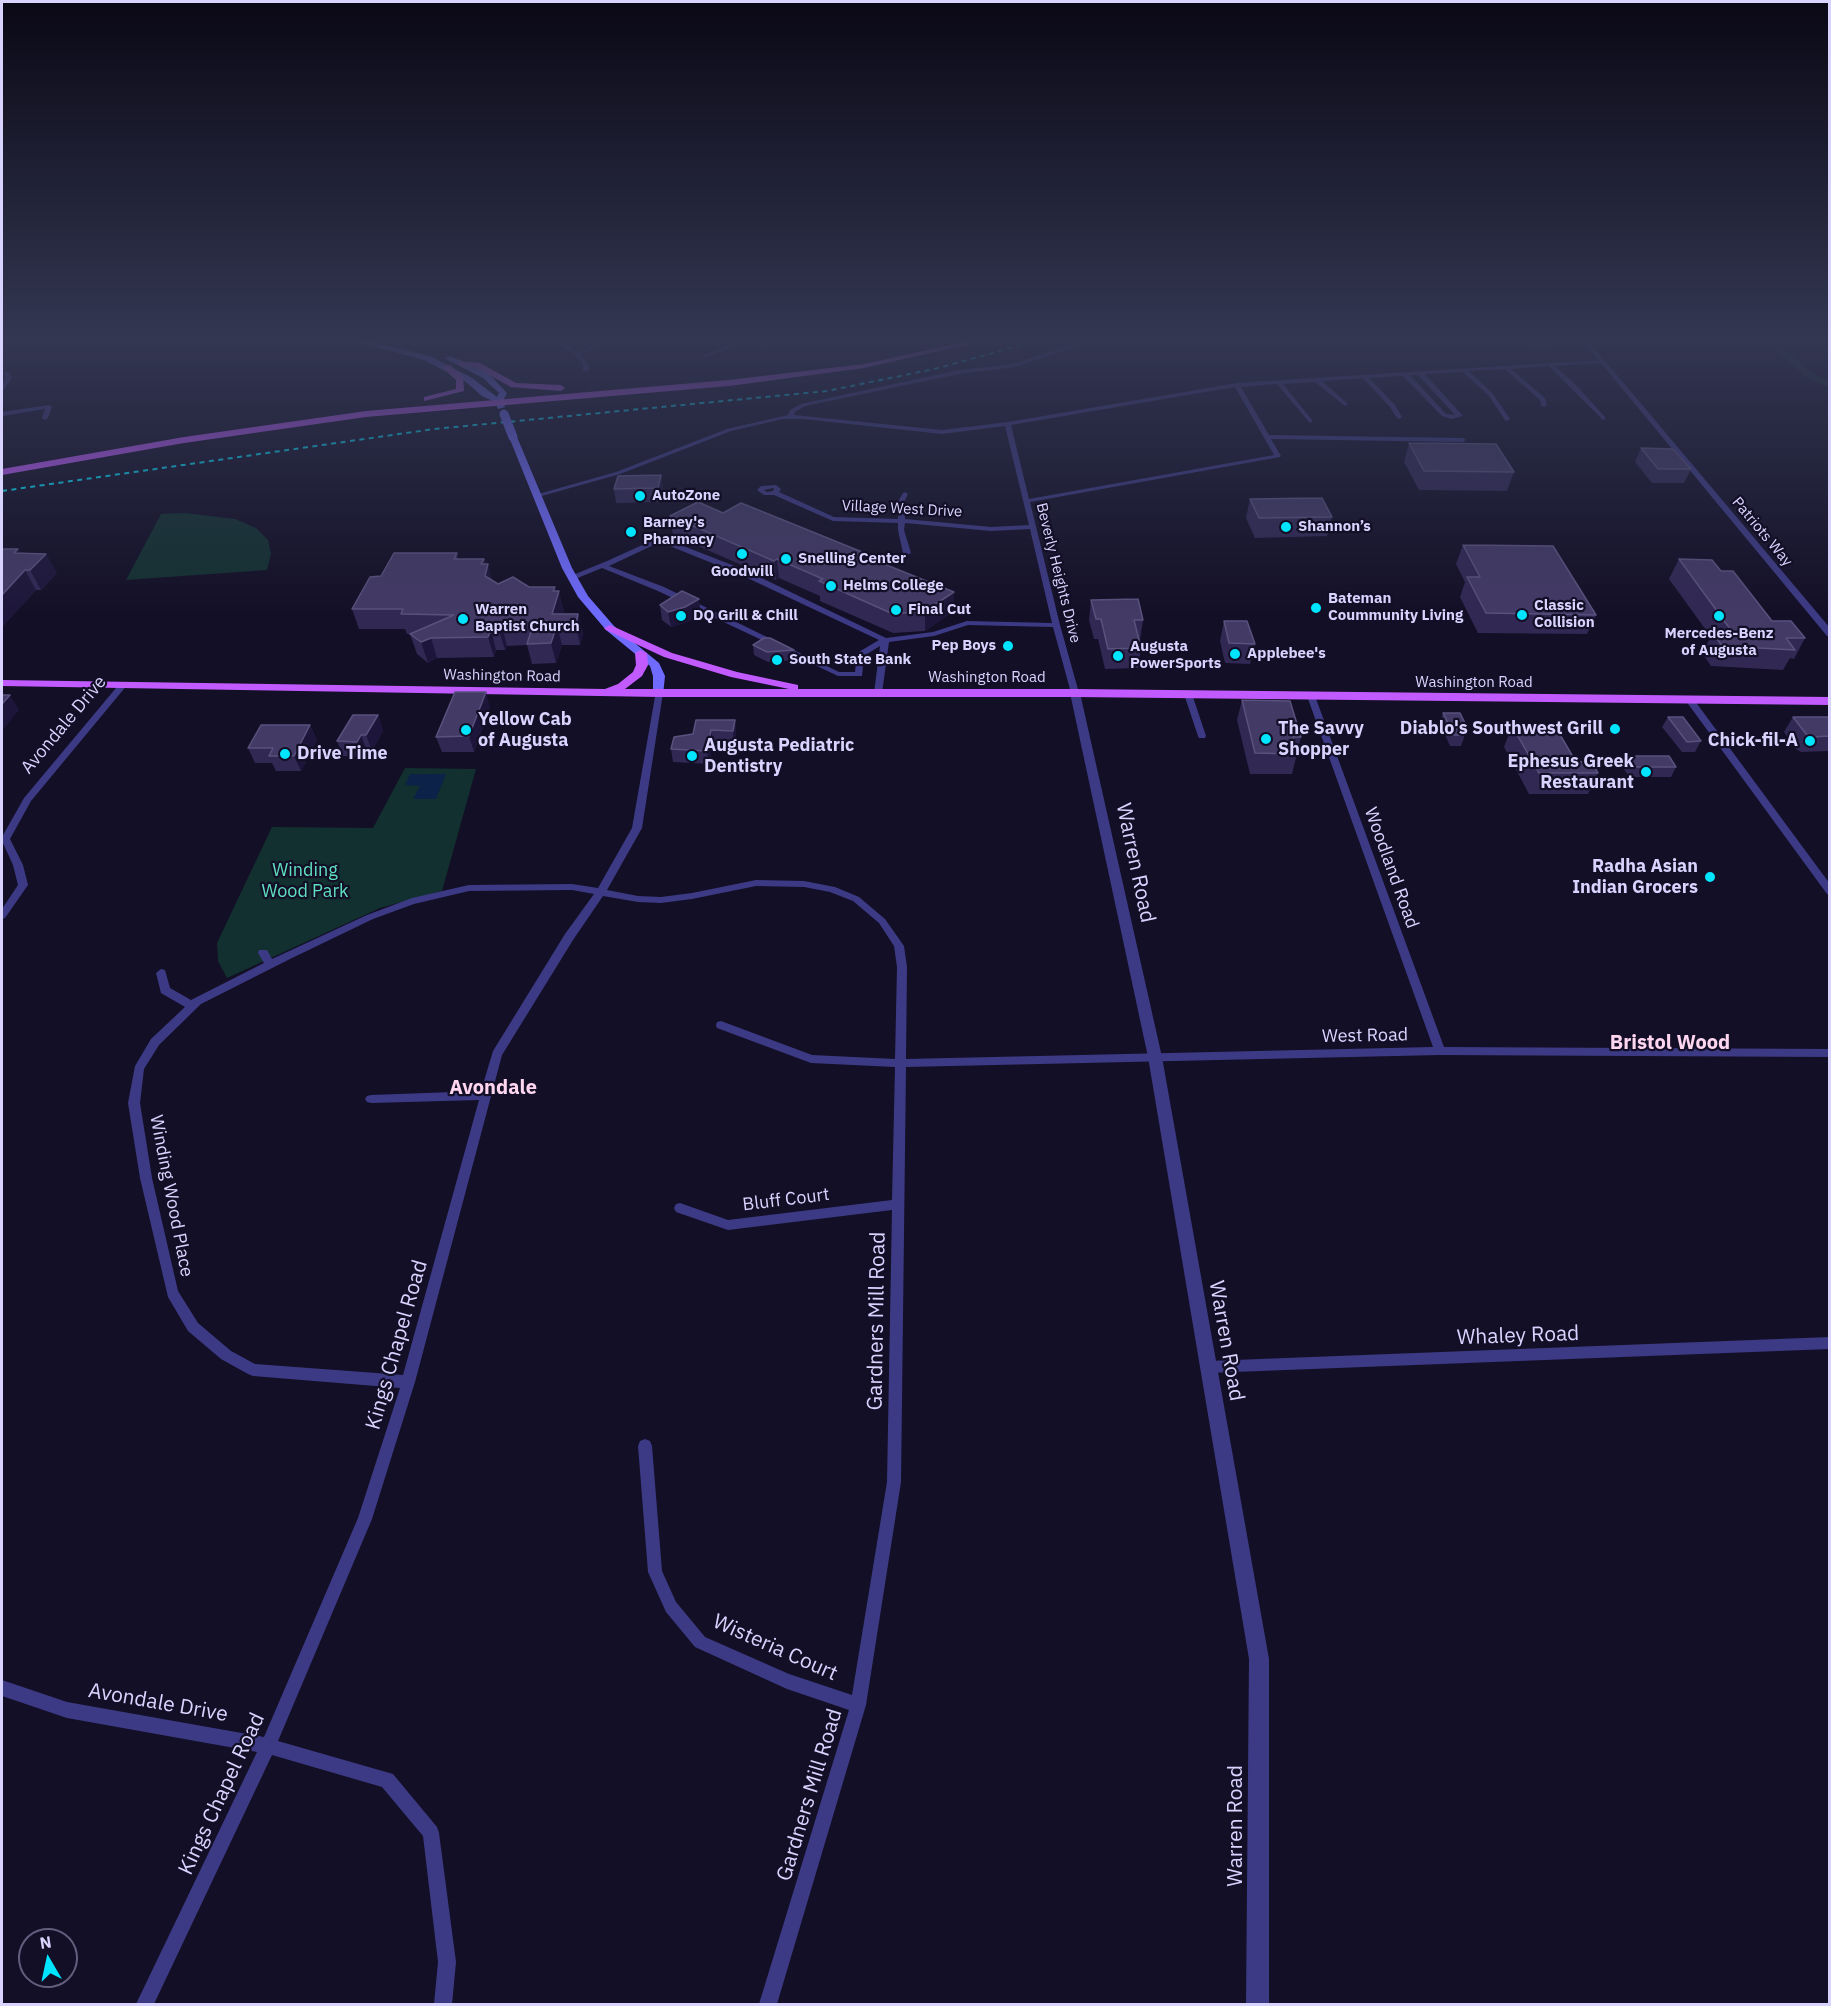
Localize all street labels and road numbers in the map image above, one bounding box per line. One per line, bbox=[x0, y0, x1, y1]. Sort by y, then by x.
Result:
street label: Patriots Way bbox=[1728, 494, 1796, 570]
street label: Village West Drive bbox=[841, 497, 963, 521]
street label: Beverly Heights Drive bbox=[1032, 501, 1084, 645]
street label: Washington Road bbox=[443, 666, 561, 686]
street label: Washington Road bbox=[928, 669, 1046, 687]
street label: Avondale Drive bbox=[17, 672, 111, 778]
street label: Washington Road bbox=[1415, 674, 1533, 692]
street label: Warren Road bbox=[1110, 801, 1160, 925]
street label: Woodland Road bbox=[1359, 805, 1423, 931]
street label: West Road bbox=[1322, 1024, 1408, 1048]
street label: Winding Wood Place bbox=[145, 1113, 197, 1279]
street label: Bluff Court bbox=[741, 1184, 831, 1216]
street label: Gardners Mill Road bbox=[863, 1231, 891, 1411]
street label: Kings Chapel Road bbox=[361, 1257, 433, 1433]
street label: Warren Road bbox=[1203, 1279, 1249, 1403]
street label: Whaley Road bbox=[1456, 1321, 1580, 1351]
street label: Wisteria Court bbox=[709, 1609, 841, 1687]
street label: Avondale Drive bbox=[86, 1678, 230, 1728]
street label: Gardners Mill Road bbox=[772, 1706, 848, 1884]
street label: Kings Chapel Road bbox=[173, 1709, 271, 1879]
street label: Warren Road bbox=[1223, 1765, 1249, 1887]

